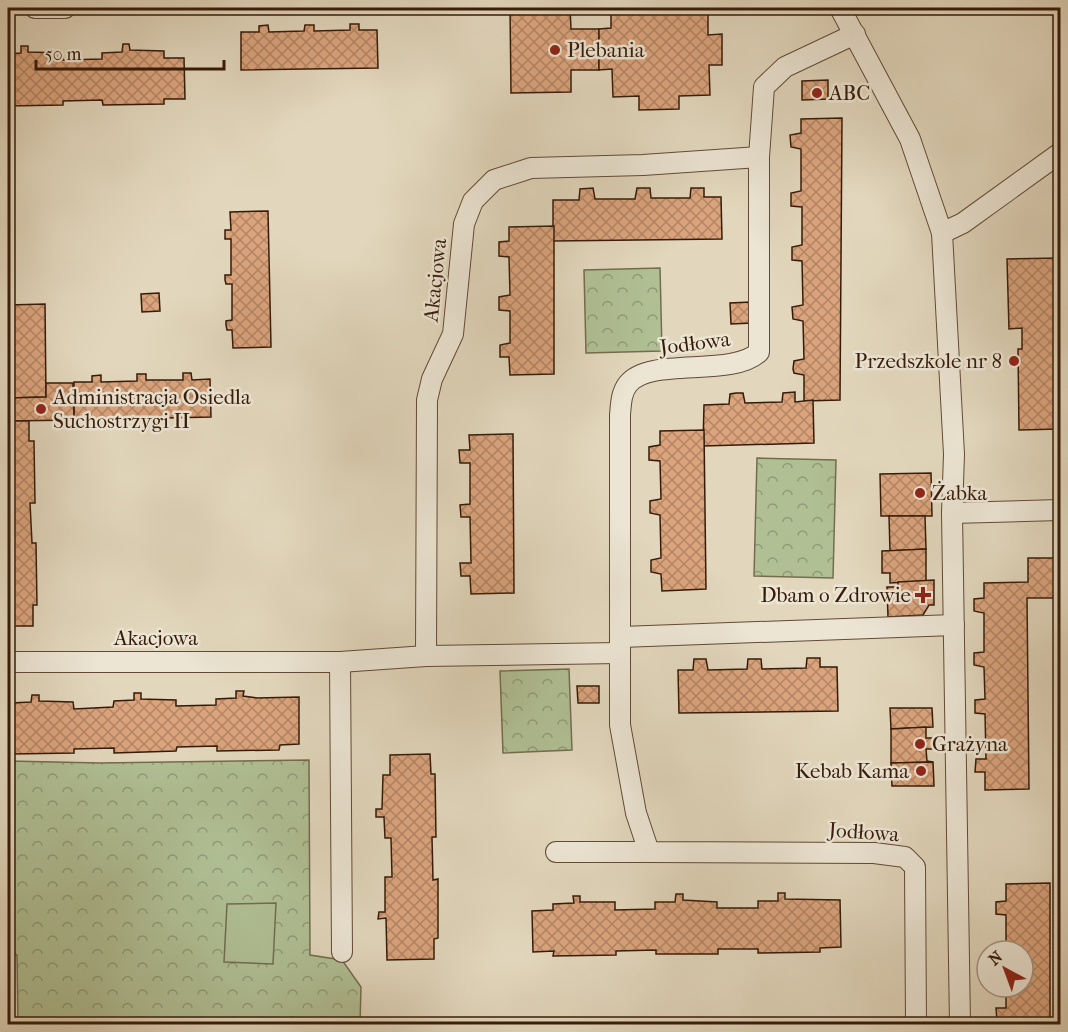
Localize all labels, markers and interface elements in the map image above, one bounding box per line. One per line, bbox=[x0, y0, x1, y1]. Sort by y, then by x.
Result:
scale bar bbox=[36, 33, 224, 71]
place label: Plebania bbox=[567, 38, 645, 62]
marker: Plebania bbox=[548, 43, 562, 57]
text: 50 m bbox=[45, 44, 82, 65]
place label: ABC bbox=[828, 81, 870, 105]
marker: ABC bbox=[810, 86, 824, 100]
street label: Akacjowa bbox=[419, 237, 451, 324]
street label: Jodłowa bbox=[657, 327, 732, 359]
place label: Przedszkole nr 8 bbox=[855, 349, 1002, 373]
marker: Przedszkole nr 8 bbox=[1007, 354, 1021, 368]
place label: Administracja Osiedla Suchostrzygi II bbox=[52, 385, 251, 433]
marker: Administracja Osiedla Suchostrzygi II bbox=[34, 402, 48, 416]
place label: Żabka bbox=[932, 481, 988, 505]
marker: Żabka bbox=[913, 486, 927, 500]
place label: Dbam o Zdrowie bbox=[760, 583, 911, 607]
marker: Dbam o Zdrowie bbox=[916, 588, 930, 602]
street label: Akacjowa bbox=[113, 626, 198, 650]
place label: Grażyna bbox=[932, 732, 1008, 756]
marker: Grażyna bbox=[913, 737, 927, 751]
place label: Kebab Kama bbox=[795, 759, 909, 783]
marker: Kebab Kama bbox=[914, 764, 928, 778]
street label: Jodłowa bbox=[826, 817, 900, 846]
north arrow bbox=[975, 939, 1035, 999]
text: N bbox=[985, 946, 1007, 969]

